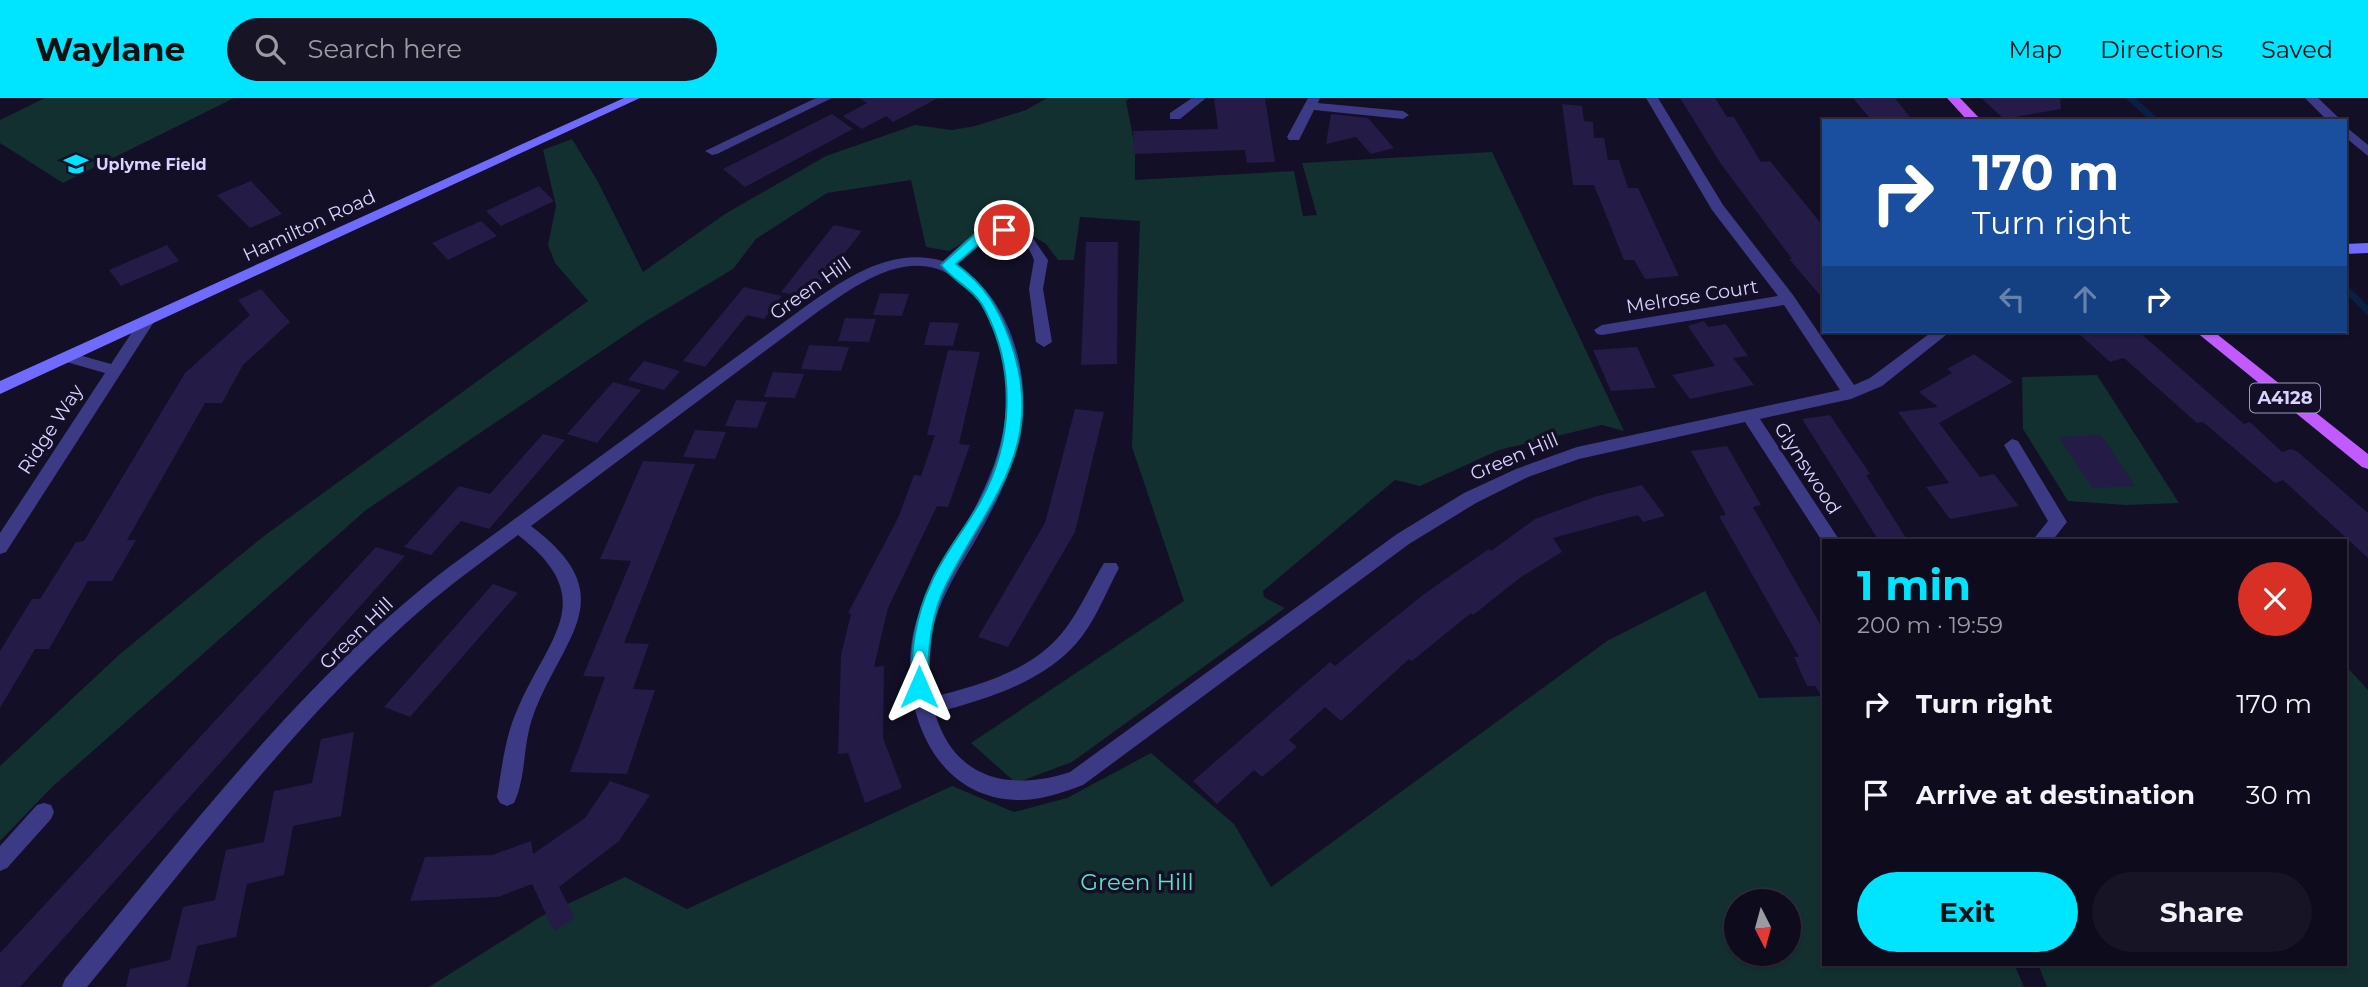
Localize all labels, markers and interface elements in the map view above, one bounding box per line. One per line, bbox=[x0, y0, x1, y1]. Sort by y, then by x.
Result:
search box bbox=[227, 18, 717, 81]
text: Waylane bbox=[35, 29, 185, 69]
icon: search bbox=[251, 30, 289, 68]
text: Search here bbox=[307, 33, 462, 65]
text: Map bbox=[2009, 35, 2062, 64]
text: Directions bbox=[2100, 35, 2223, 64]
text: Saved bbox=[2261, 35, 2333, 64]
text: 170 m bbox=[1972, 143, 2119, 202]
icon: right bbox=[1857, 147, 1948, 238]
school or university icon: Uplyme Field bbox=[62, 150, 90, 178]
place label: Uplyme Field bbox=[96, 155, 207, 174]
street label: Hamilton Road bbox=[239, 185, 379, 266]
pin bbox=[974, 200, 1034, 260]
text: Turn right bbox=[1972, 203, 2132, 242]
icon: arrive bbox=[985, 211, 1023, 249]
street label: Green Hill bbox=[765, 252, 855, 325]
street label: Melrose Court bbox=[1625, 275, 1760, 318]
icon: left bbox=[1993, 280, 2031, 318]
icon: ahead bbox=[2066, 280, 2104, 318]
icon: right bbox=[2139, 280, 2177, 318]
street label: Ridge Way bbox=[13, 379, 88, 478]
road number: A4128 bbox=[2250, 384, 2320, 412]
street label: Glynswood bbox=[1769, 418, 1846, 519]
street label: Green Hill bbox=[1467, 428, 1562, 485]
text: 1 min bbox=[1857, 559, 1971, 611]
button: close bbox=[2238, 562, 2312, 636]
street label: Green Hill bbox=[315, 593, 398, 674]
text: 200 m · 19:59 bbox=[1857, 611, 2003, 639]
position arrow bbox=[882, 650, 956, 724]
icon: right bbox=[1857, 685, 1895, 723]
text: Turn right bbox=[1916, 688, 2052, 720]
text: 170 m bbox=[2236, 688, 2312, 720]
icon: arrive bbox=[1857, 776, 1895, 814]
text: Arrive at destination bbox=[1916, 779, 2195, 811]
text: 30 m bbox=[2246, 779, 2312, 811]
park label: Green Hill bbox=[1080, 868, 1194, 896]
button: Exit bbox=[1857, 872, 2078, 952]
button: Share bbox=[2092, 872, 2312, 952]
north arrow bbox=[1724, 889, 1801, 966]
map controls bbox=[1724, 889, 1801, 966]

